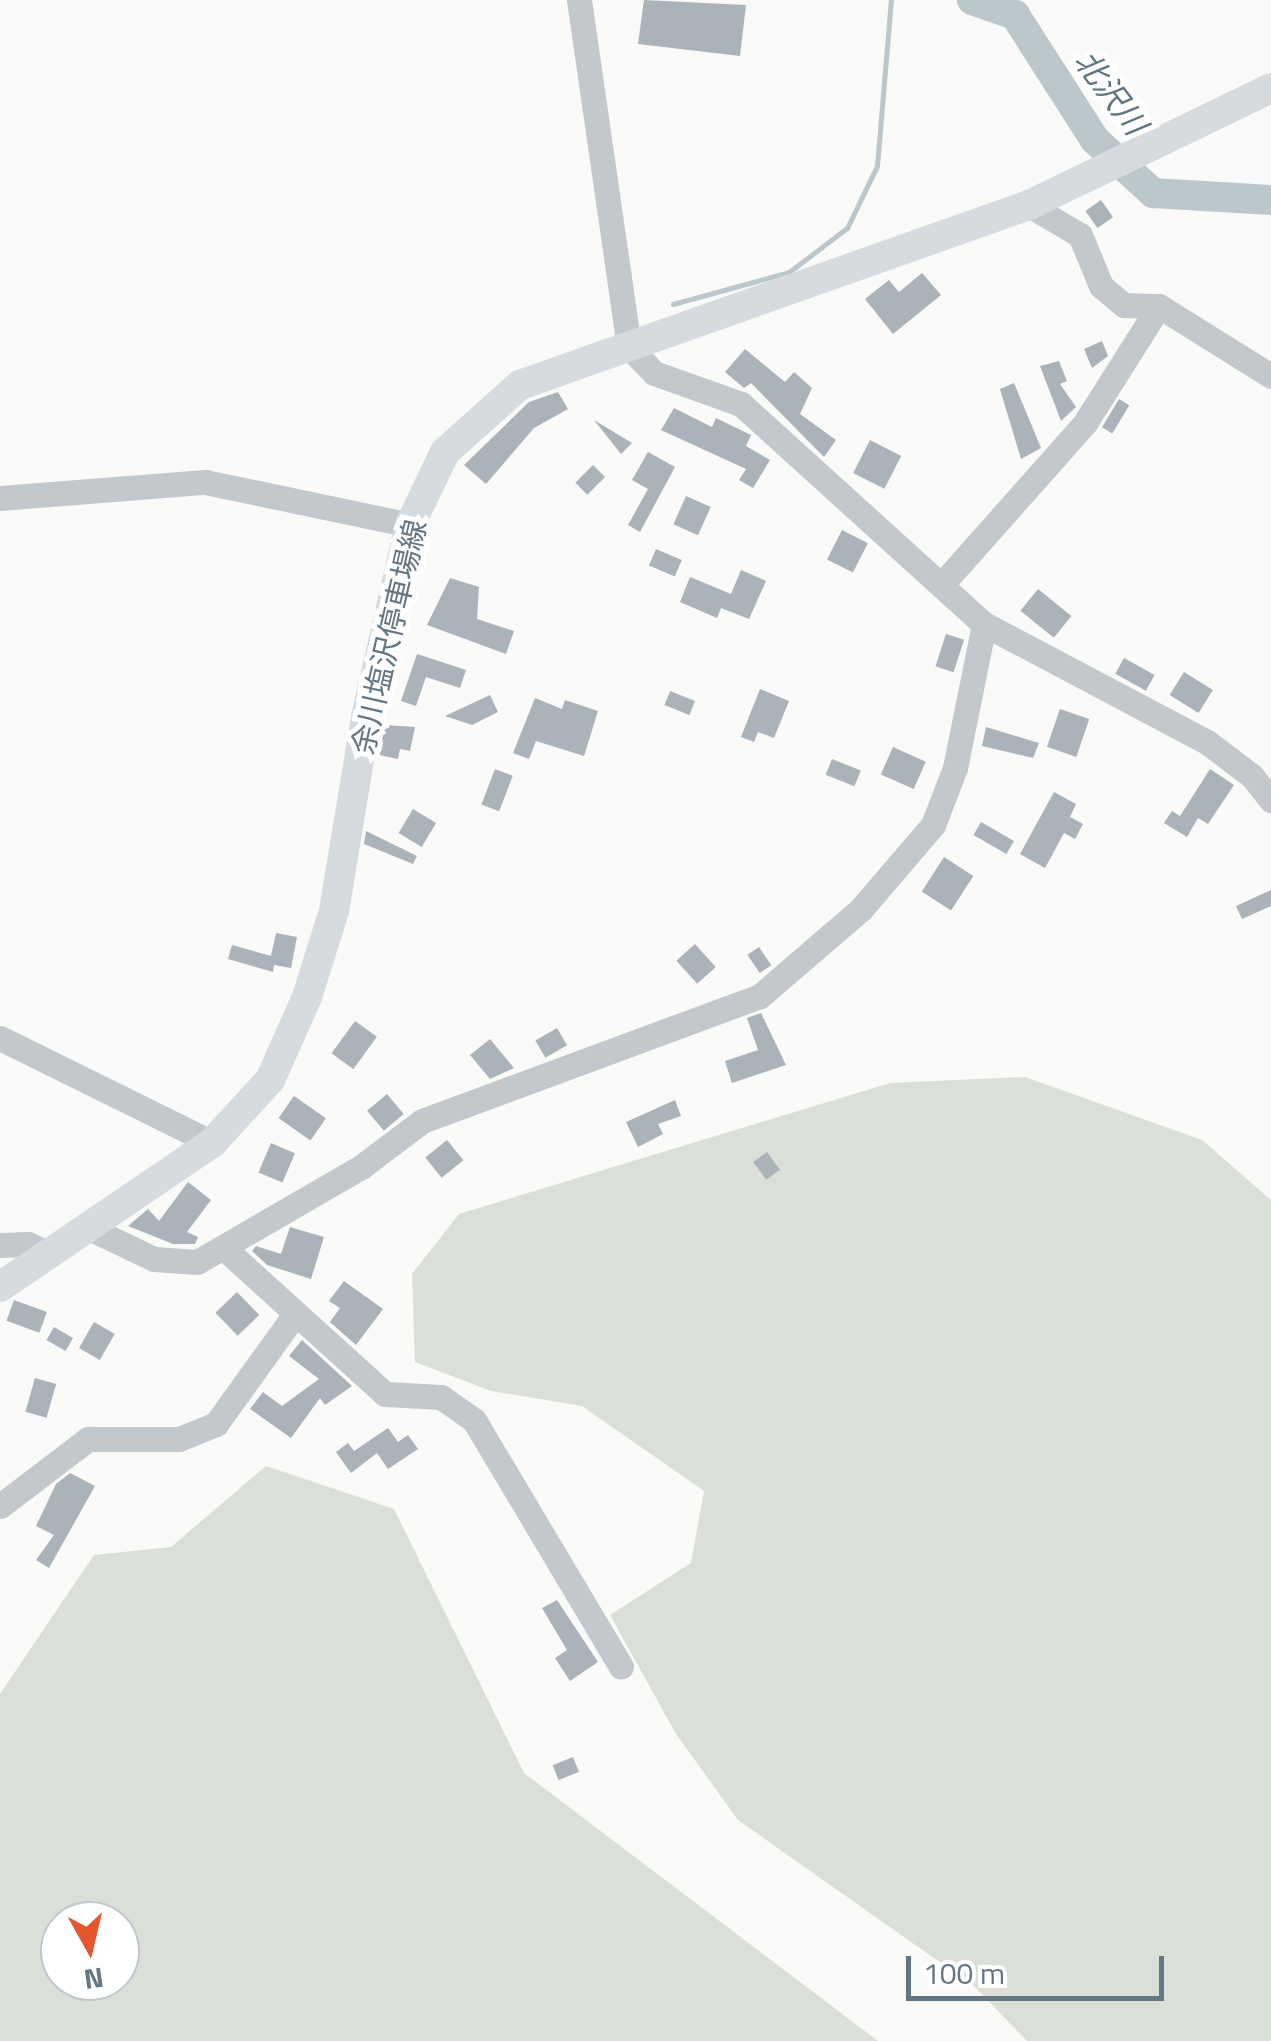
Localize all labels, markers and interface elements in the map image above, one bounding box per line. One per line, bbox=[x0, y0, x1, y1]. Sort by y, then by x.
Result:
water label: 北沢川 bbox=[1067, 42, 1155, 142]
street label: 余川塩沢停車場線 bbox=[344, 516, 434, 758]
north arrow bbox=[40, 1901, 140, 2001]
scale bar bbox=[911, 1936, 1168, 1998]
text: 100 m bbox=[923, 1950, 1005, 1996]
text: N bbox=[81, 1957, 107, 2002]

